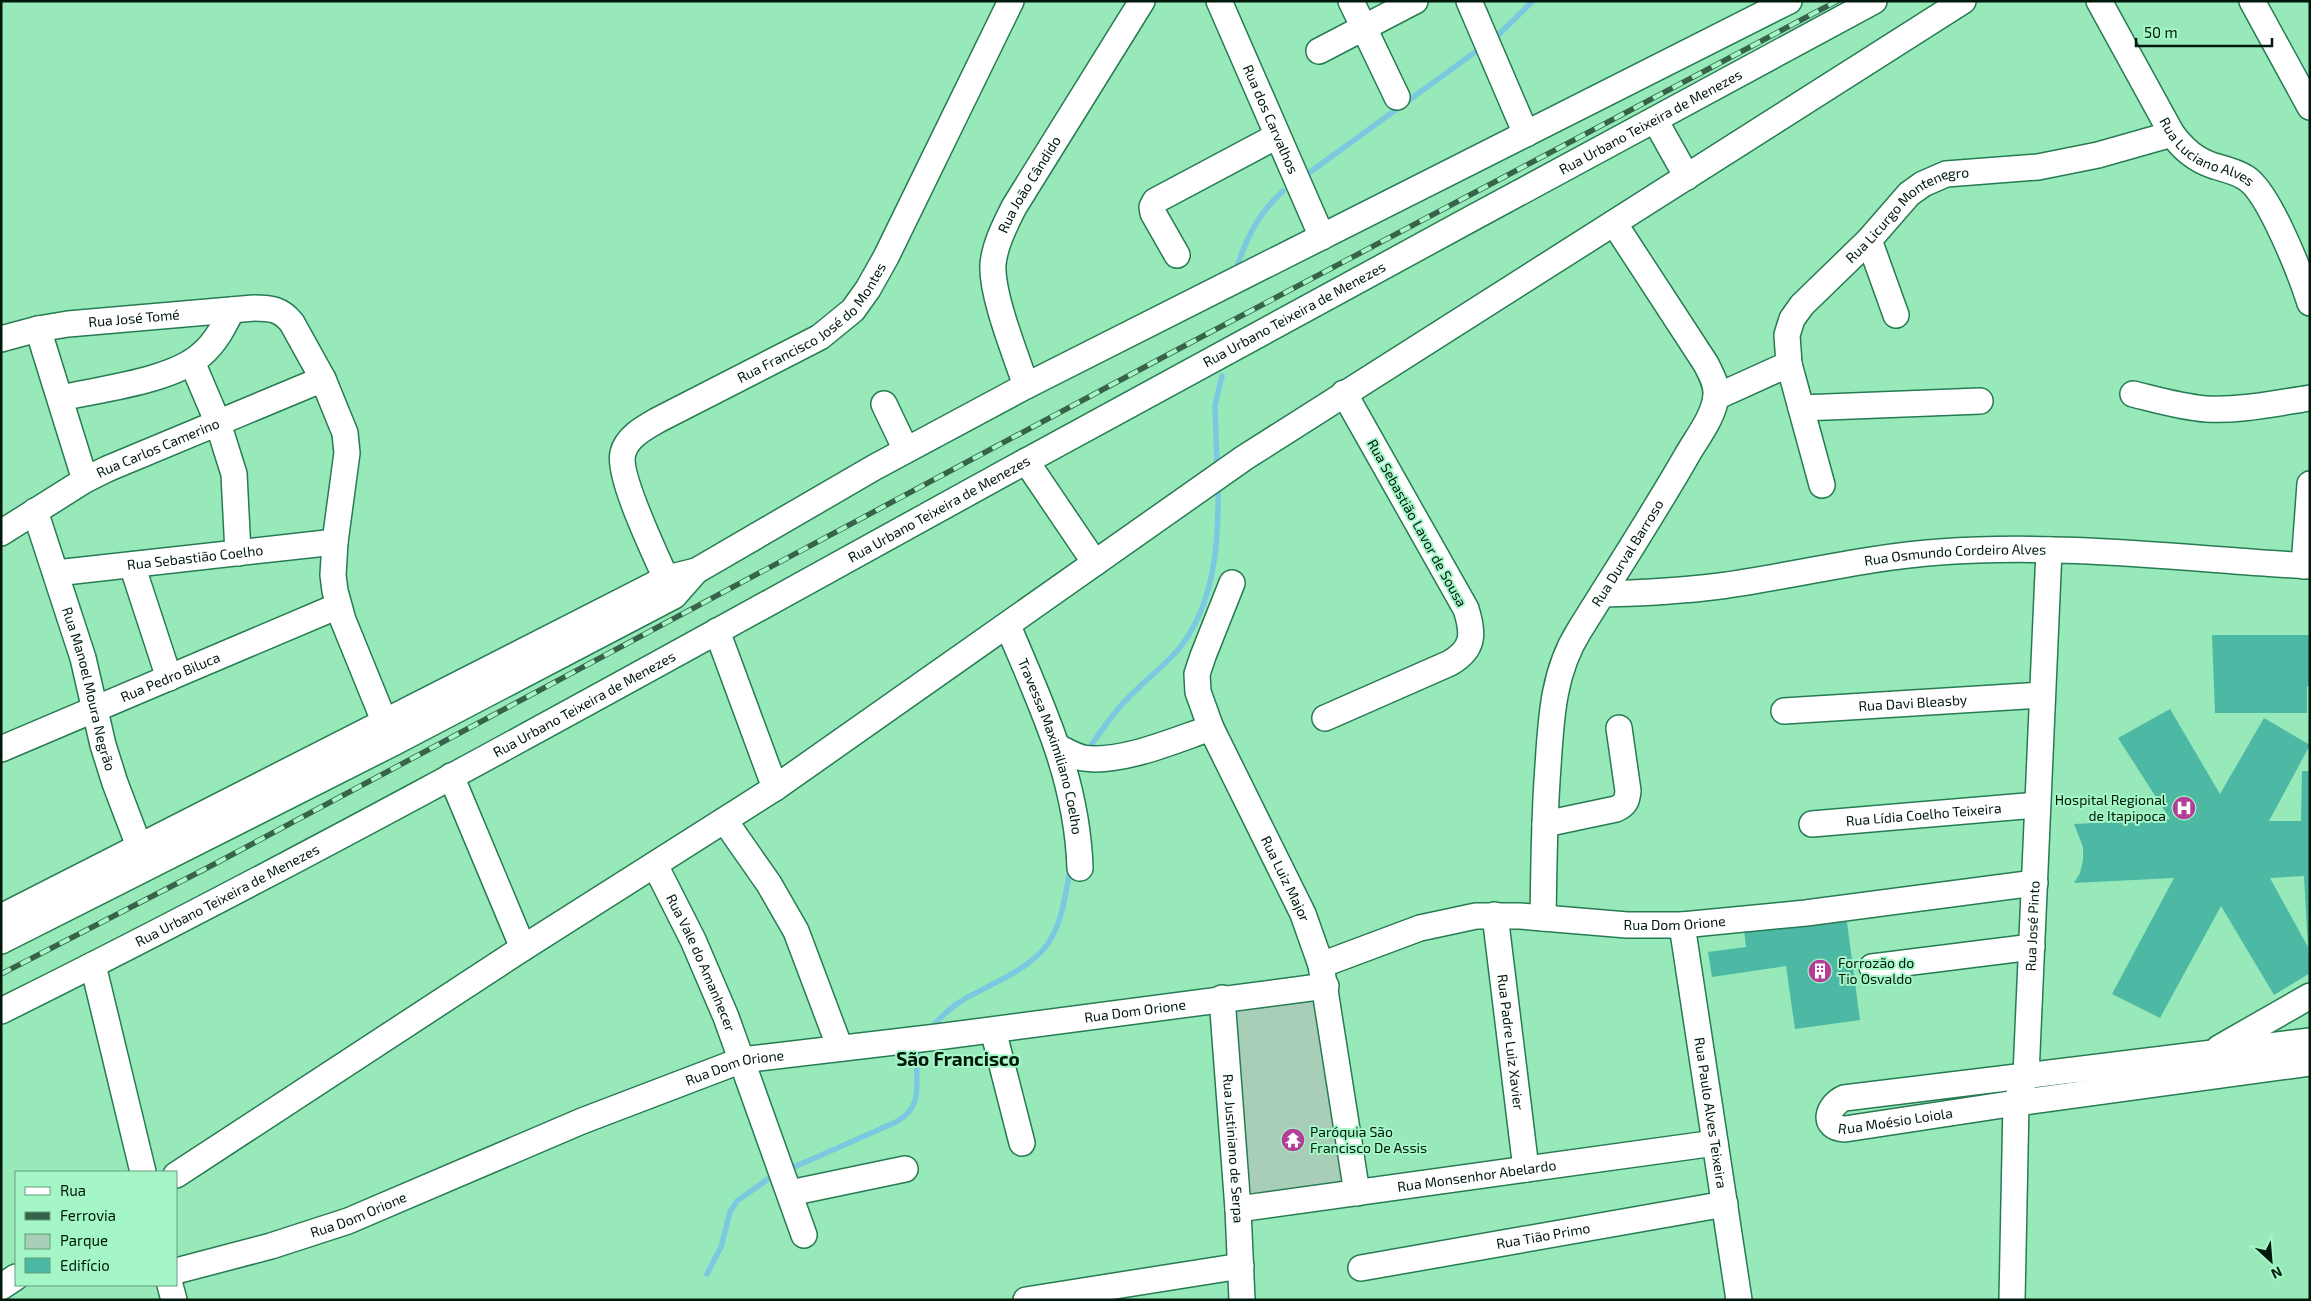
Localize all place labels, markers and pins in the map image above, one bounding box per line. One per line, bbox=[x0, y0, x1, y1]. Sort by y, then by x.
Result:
place label: Hospital Regional de Itapipoca bbox=[2055, 791, 2167, 824]
hospital icon: Hospital Regional de Itapipoca bbox=[2171, 795, 2197, 821]
place label: Forrozão do Tio Osvaldo bbox=[1838, 954, 1914, 987]
building icon: Forrozão do Tio Osvaldo bbox=[1807, 958, 1833, 984]
place label: Paróquia São Francisco De Assis bbox=[1310, 1123, 1427, 1156]
temple icon: Paróquia São Francisco De Assis bbox=[1280, 1127, 1306, 1153]

